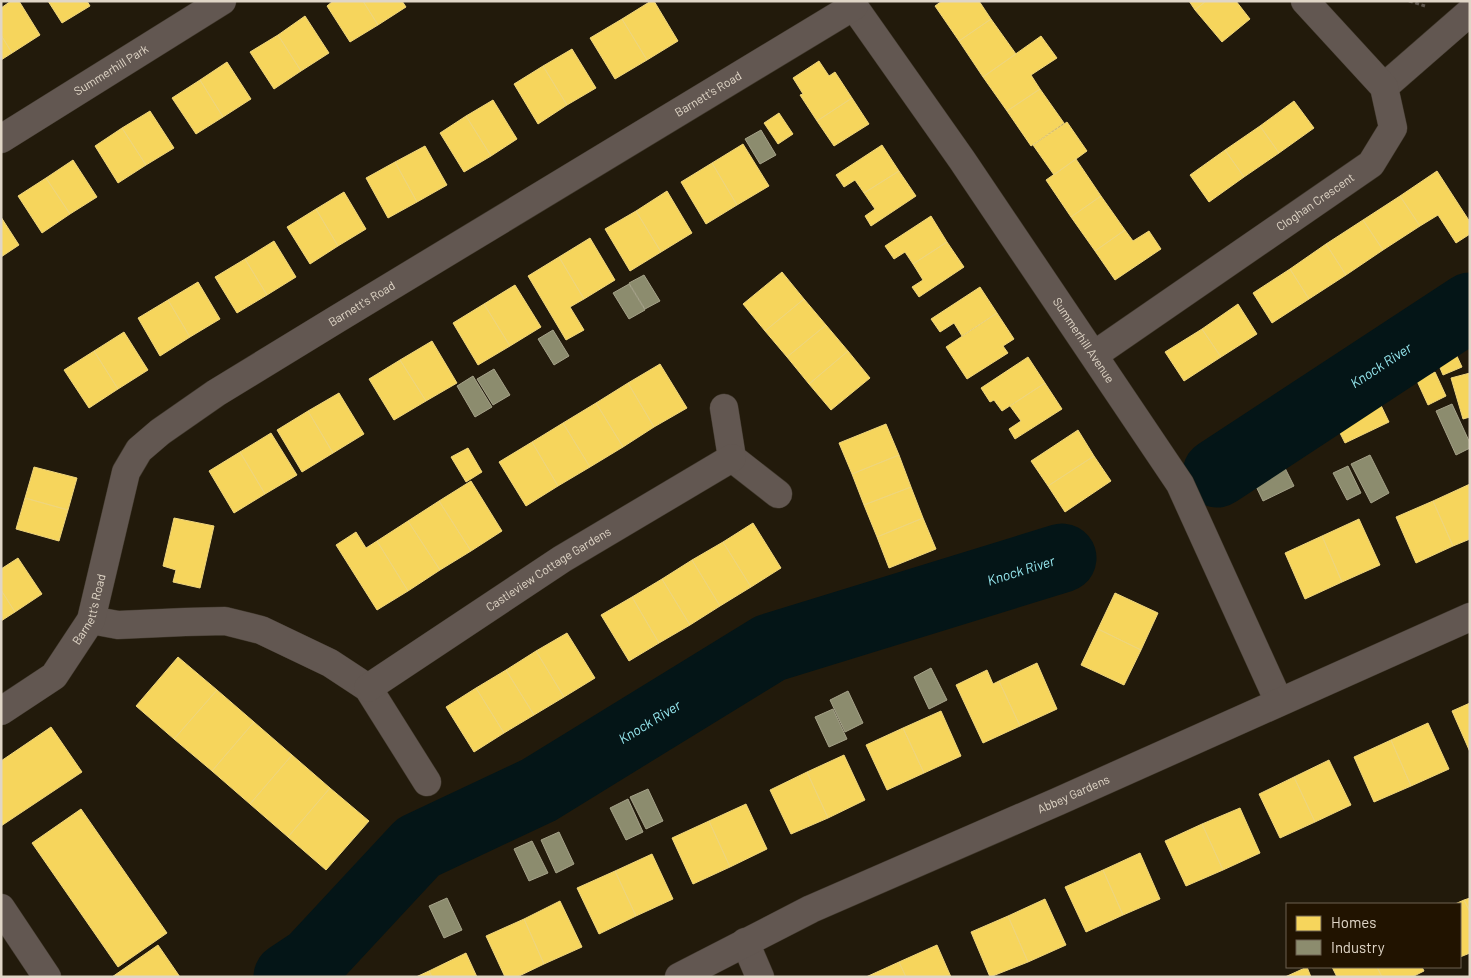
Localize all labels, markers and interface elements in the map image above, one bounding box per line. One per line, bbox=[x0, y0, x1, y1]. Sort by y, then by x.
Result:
street label: Summerhill Park bbox=[71, 41, 151, 98]
street label: Barnett's Road bbox=[672, 68, 744, 119]
street label: Cloghan Crescent bbox=[1273, 170, 1357, 233]
street label: Barnett's Road bbox=[325, 278, 397, 329]
street label: Summerhill Avenue bbox=[1051, 295, 1118, 385]
water label: Knock River bbox=[1347, 338, 1415, 391]
street label: Castleview Cottage Gardens bbox=[483, 524, 613, 614]
water label: Knock River bbox=[985, 551, 1058, 589]
street label: Barnett's Road bbox=[69, 572, 108, 647]
water label: Knock River bbox=[615, 696, 684, 747]
street label: Abbey Gardens bbox=[1035, 771, 1112, 816]
legend bbox=[1286, 903, 1461, 968]
text: Homes bbox=[1331, 913, 1376, 931]
text: Industry bbox=[1331, 938, 1385, 956]

